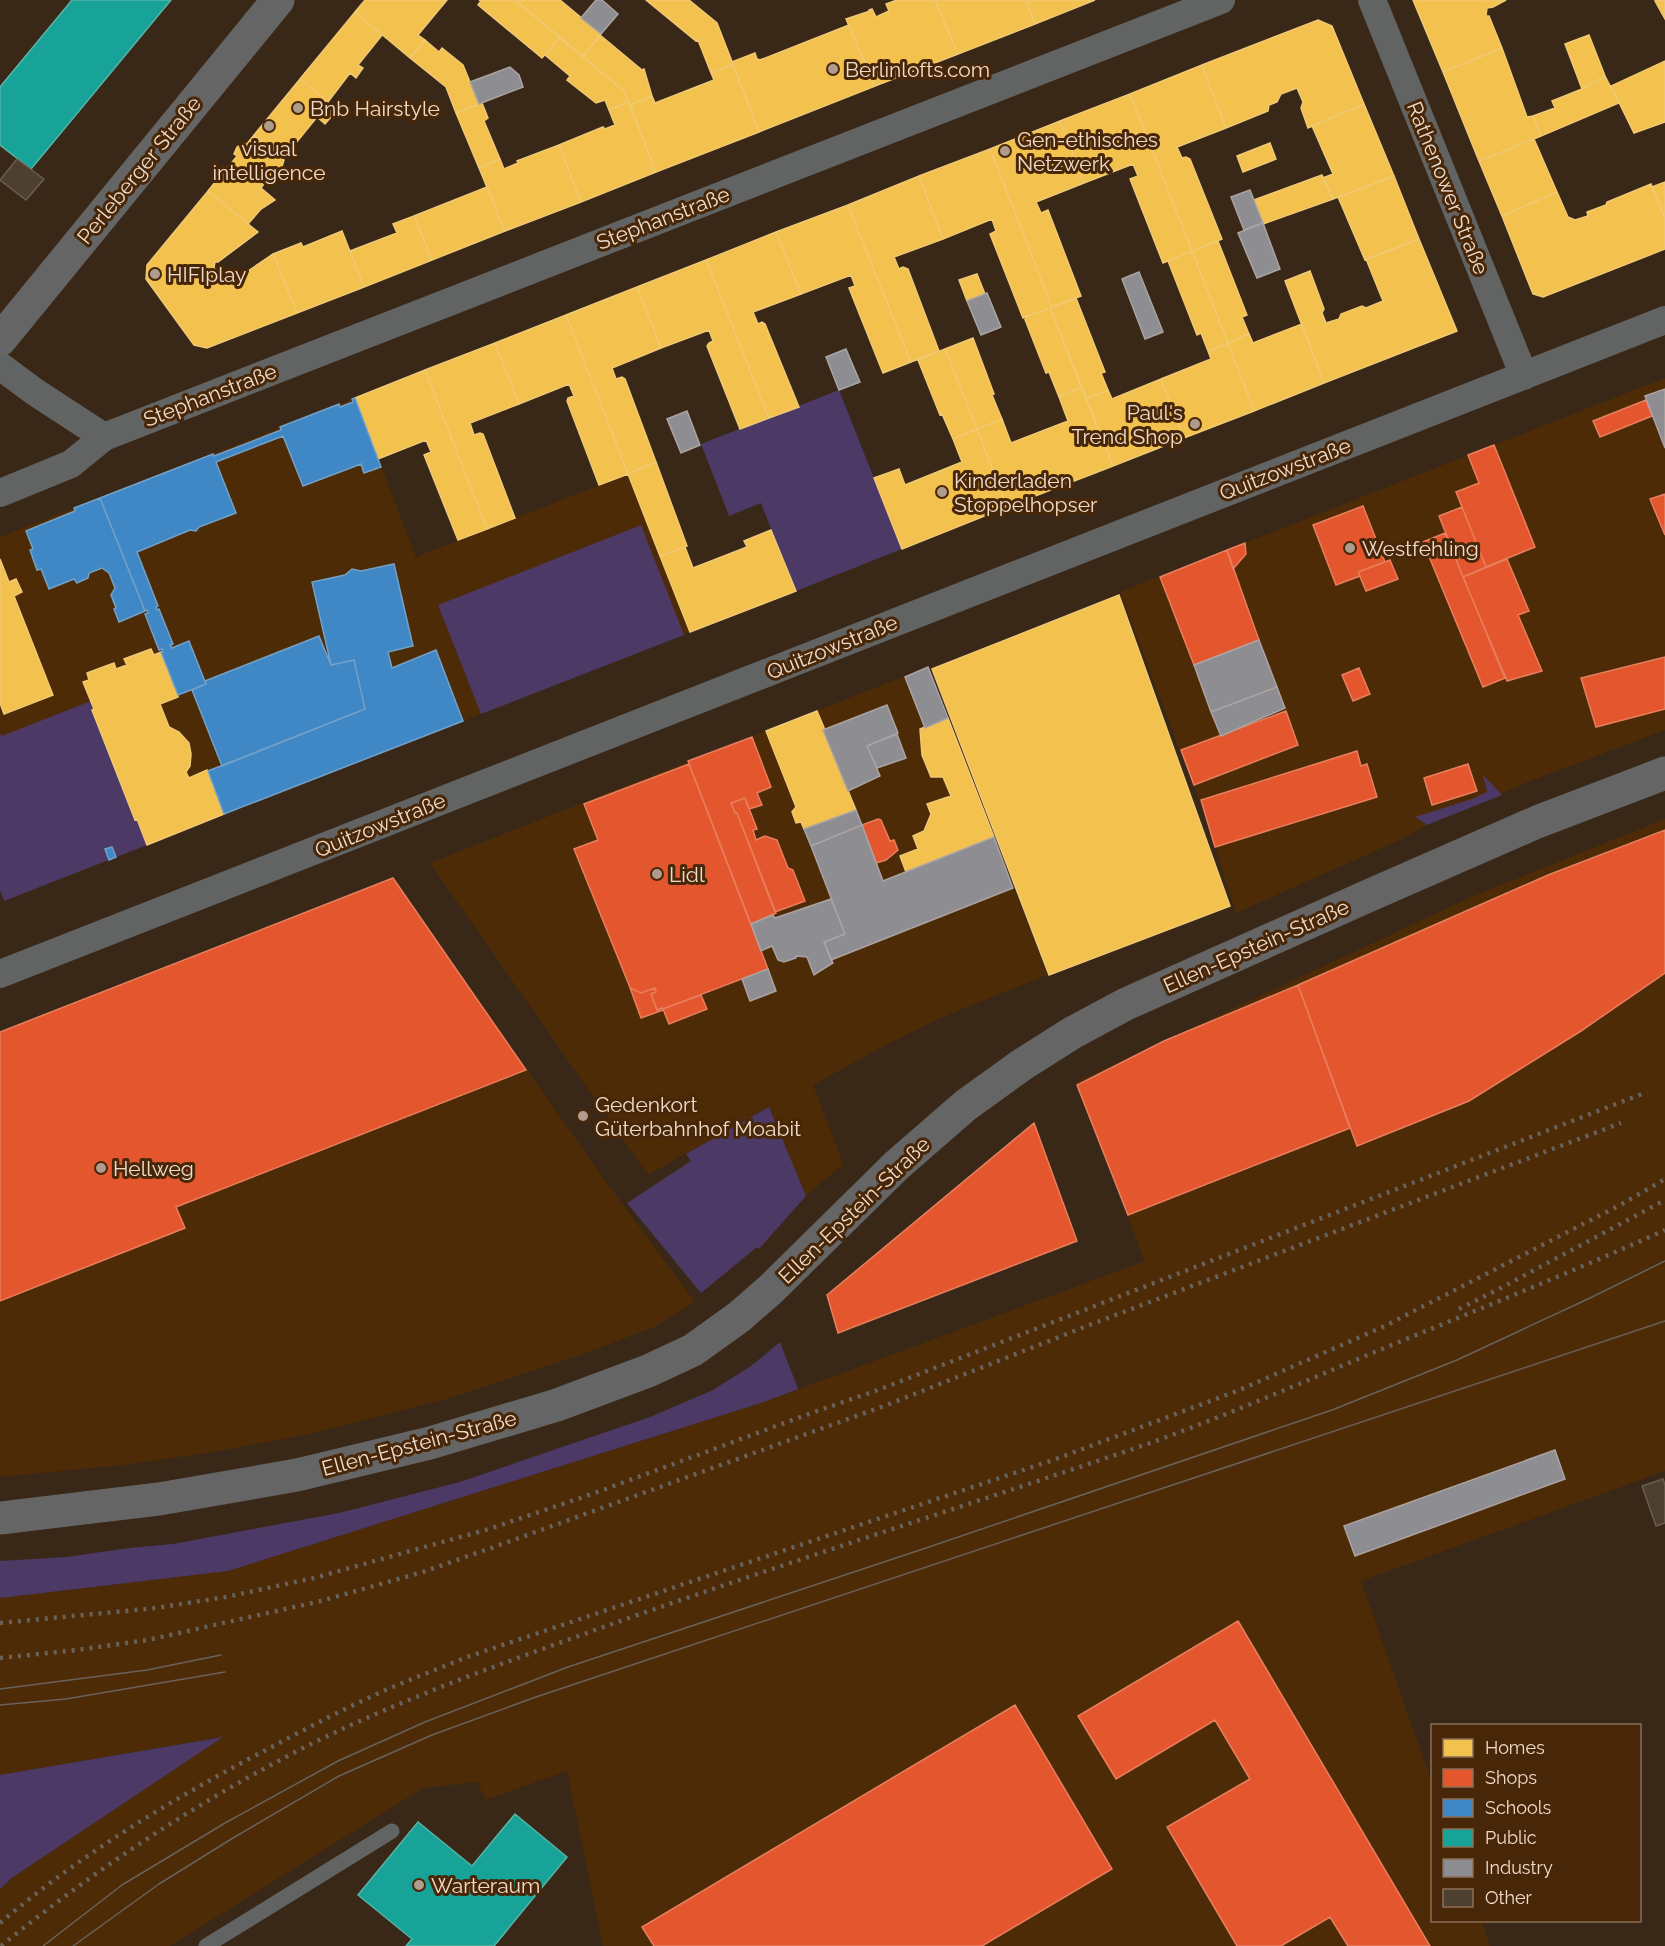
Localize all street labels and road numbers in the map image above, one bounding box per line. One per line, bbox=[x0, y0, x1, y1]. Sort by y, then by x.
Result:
street label: Perleberger Straße bbox=[72, 91, 206, 249]
street label: Rathenower Straße bbox=[1402, 98, 1494, 278]
street label: Stephanstraße bbox=[593, 181, 733, 255]
street label: Stephanstraße bbox=[140, 358, 280, 432]
street label: Quitzowstraße bbox=[1216, 432, 1354, 506]
street label: Quitzowstraße bbox=[763, 609, 901, 685]
street label: Quitzowstraße bbox=[311, 787, 449, 863]
street label: Ellen-Epstein-Straße bbox=[1159, 894, 1353, 998]
street label: Ellen-Epstein-Straße bbox=[773, 1131, 935, 1289]
street label: Ellen-Epstein-Straße bbox=[319, 1405, 519, 1481]

